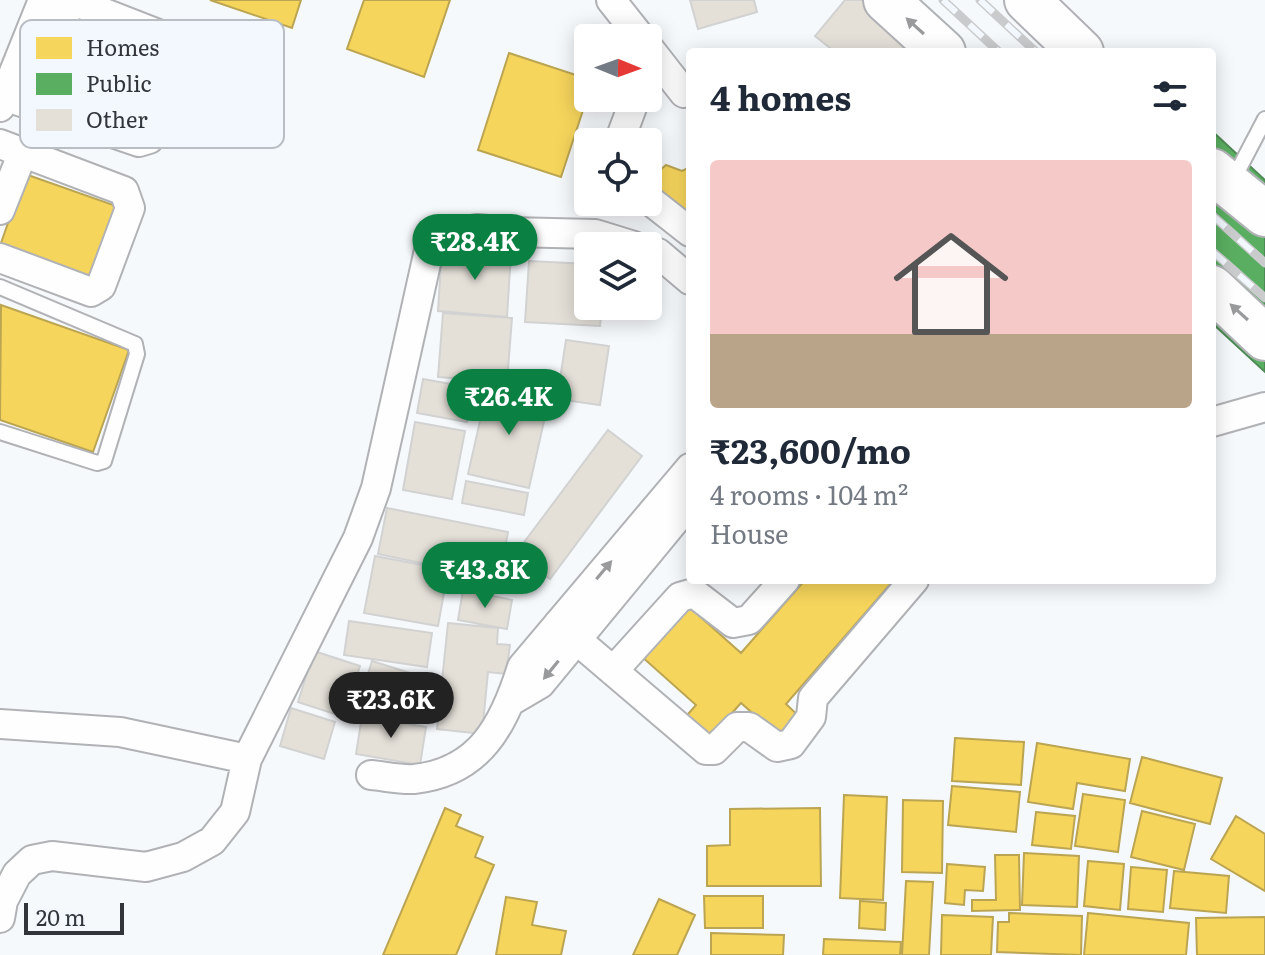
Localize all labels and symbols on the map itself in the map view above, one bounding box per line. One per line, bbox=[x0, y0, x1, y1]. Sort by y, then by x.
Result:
one-way arrow bbox=[905, 18, 925, 35]
legend bbox=[20, 20, 284, 148]
north arrow bbox=[574, 24, 662, 112]
text: Homes bbox=[86, 30, 159, 63]
text: Public bbox=[86, 66, 151, 99]
text: Other bbox=[86, 102, 148, 135]
pin: ₹28.4K bbox=[410, 214, 540, 282]
one-way arrow bbox=[1230, 304, 1249, 322]
pin: ₹26.4K bbox=[444, 369, 574, 437]
pin: ₹43.8K bbox=[420, 542, 550, 610]
one-way arrow bbox=[595, 561, 612, 581]
one-way arrow bbox=[543, 660, 560, 680]
pin: ₹23.6K bbox=[326, 672, 456, 740]
scale bar bbox=[24, 899, 124, 935]

